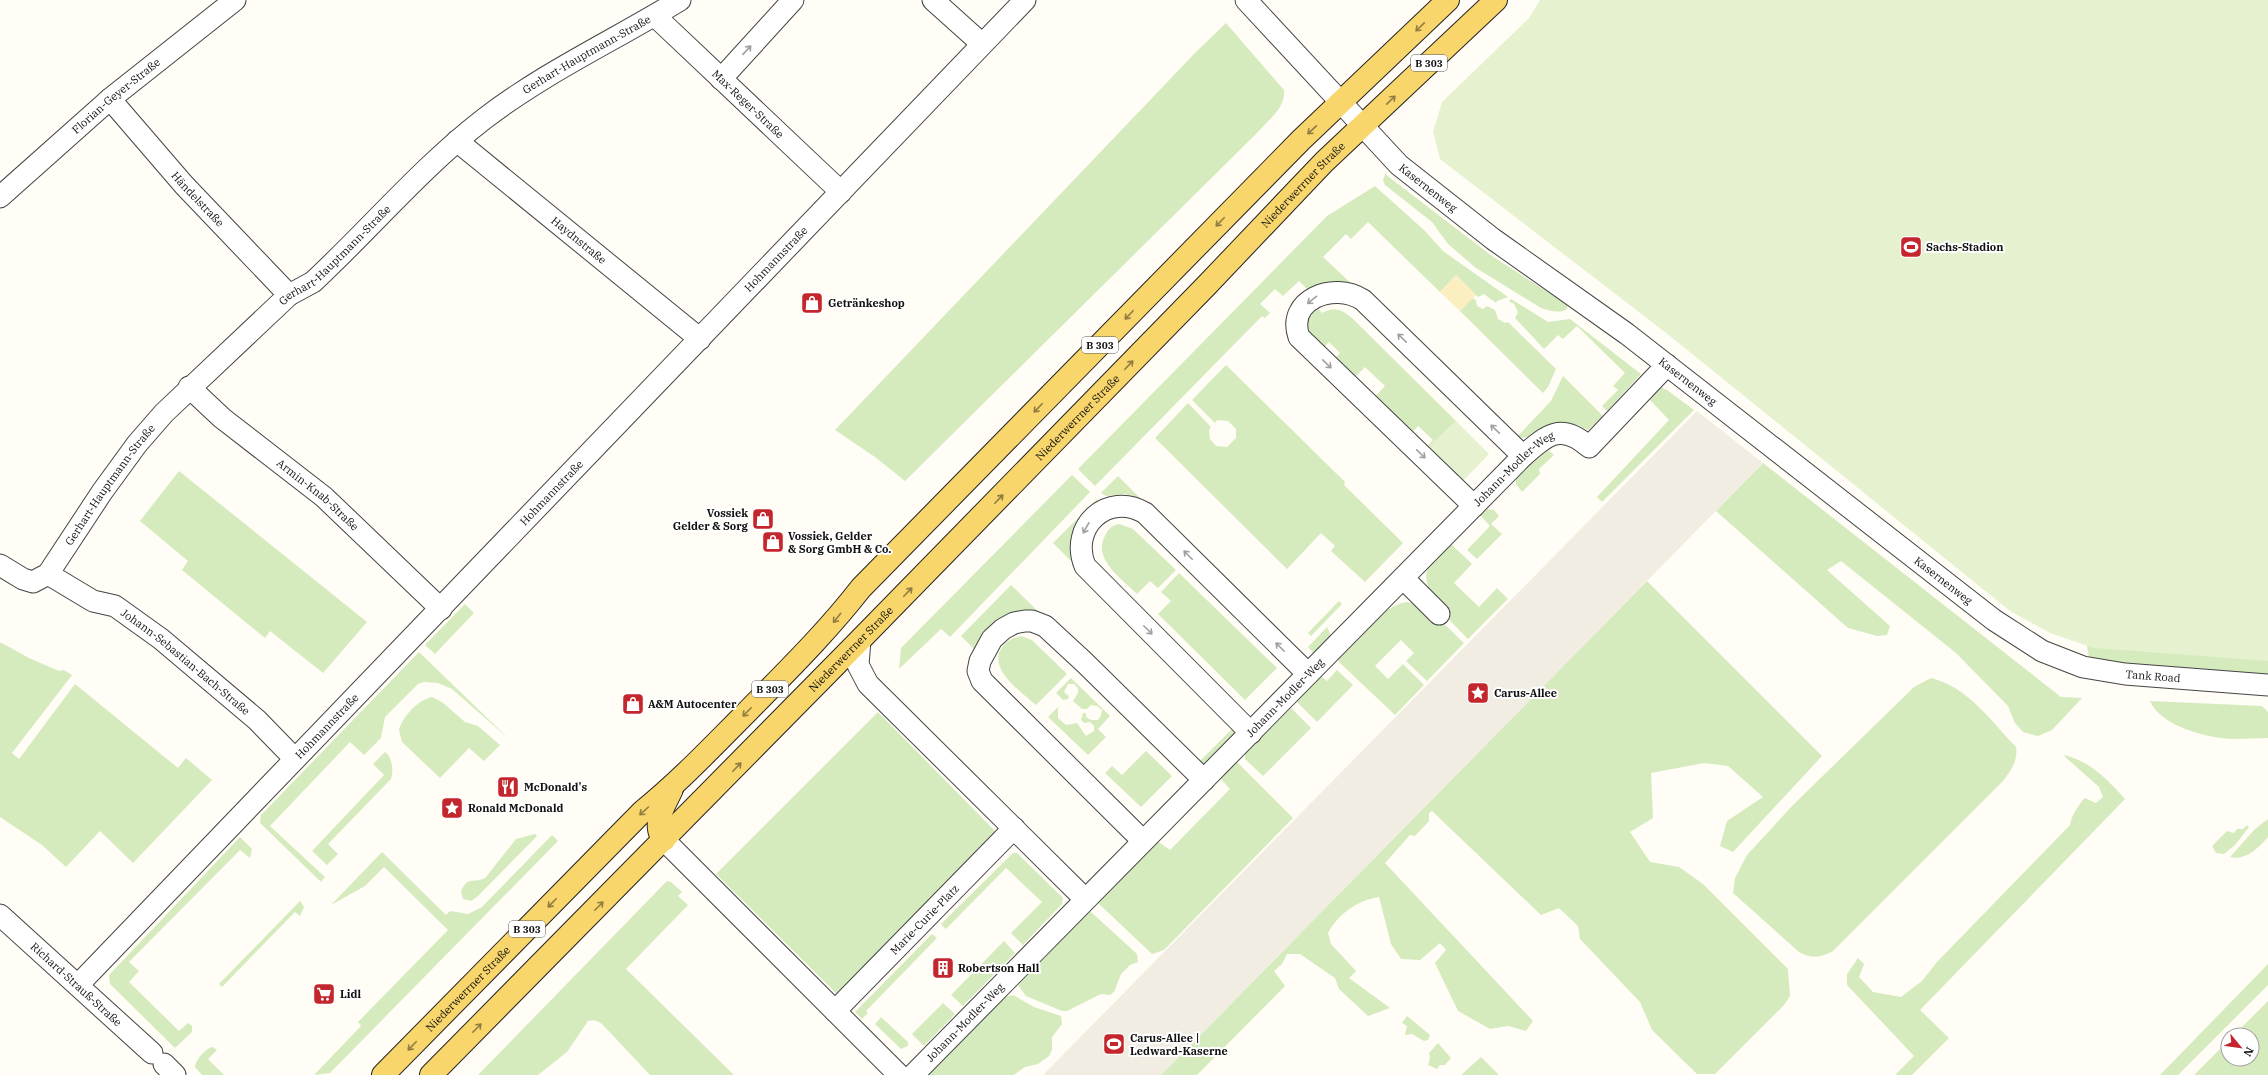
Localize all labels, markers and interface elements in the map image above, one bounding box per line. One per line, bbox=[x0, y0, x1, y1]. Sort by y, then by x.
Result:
street label: Gerhart-Hauptmann-Straße bbox=[520, 12, 653, 97]
one-way arrow bbox=[1415, 22, 1425, 32]
one-way arrow bbox=[742, 46, 751, 56]
street label: Florian-Geyer-Straße bbox=[69, 55, 163, 137]
road number: B 303 bbox=[1411, 55, 1447, 71]
street label: Max-Reger-Straße bbox=[709, 67, 787, 141]
one-way arrow bbox=[1386, 95, 1396, 105]
one-way arrow bbox=[1307, 125, 1317, 134]
street label: Niederwerrner Straße bbox=[1258, 139, 1348, 231]
street label: Kasernenweg bbox=[1396, 161, 1460, 215]
street label: Händelstraße bbox=[168, 168, 227, 230]
street label: Gerhart-Hauptmann-Straße bbox=[276, 202, 394, 308]
street label: Haydnstraße bbox=[548, 214, 609, 267]
one-way arrow bbox=[1215, 217, 1225, 227]
street label: Hohmannstraße bbox=[741, 223, 811, 295]
sports icon: Sachs-Stadion bbox=[1898, 234, 1924, 260]
place label: Sachs-Stadion bbox=[1926, 240, 2004, 254]
shop icon: Getränkeshop bbox=[799, 290, 825, 316]
place label: Getränkeshop bbox=[828, 296, 905, 310]
one-way arrow bbox=[1307, 296, 1318, 305]
one-way arrow bbox=[1124, 310, 1134, 320]
one-way arrow bbox=[1397, 333, 1407, 343]
road number: B 303 bbox=[1082, 337, 1118, 353]
street label: Kasernenweg bbox=[1656, 354, 1720, 408]
one-way arrow bbox=[1322, 359, 1332, 369]
one-way arrow bbox=[1124, 360, 1134, 370]
street label: Niederwerrner Straße bbox=[1032, 372, 1123, 463]
one-way arrow bbox=[1033, 403, 1043, 413]
street label: Gerhart-Hauptmann-Straße bbox=[62, 421, 158, 548]
one-way arrow bbox=[1490, 424, 1500, 434]
street label: Johann-Modler-Weg bbox=[1471, 428, 1556, 509]
one-way arrow bbox=[1416, 450, 1426, 459]
street label: Armin-Knab-Straße bbox=[274, 456, 362, 534]
street label: Hohmannstraße bbox=[517, 457, 586, 528]
one-way arrow bbox=[994, 494, 1004, 504]
place label: Vossiek Gelder & Sorg bbox=[673, 506, 749, 533]
shop icon: Vossiek Gelder & Sorg bbox=[750, 506, 776, 532]
one-way arrow bbox=[1082, 522, 1090, 534]
shop icon: Vossiek, Gelder & Sorg GmbH & Co. bbox=[760, 529, 786, 555]
place label: Vossiek, Gelder & Sorg GmbH & Co. bbox=[788, 529, 891, 556]
one-way arrow bbox=[1183, 551, 1193, 560]
street label: Kasernenweg bbox=[1911, 553, 1975, 608]
one-way arrow bbox=[903, 587, 913, 597]
street label: Niederwerrner Straße bbox=[806, 603, 896, 695]
street label: Johann-Sebastian-Bach-Straße bbox=[118, 606, 253, 718]
one-way arrow bbox=[833, 613, 842, 624]
one-way arrow bbox=[1143, 625, 1153, 635]
one-way arrow bbox=[1276, 642, 1285, 652]
street label: Johann-Modler-Weg bbox=[1243, 655, 1327, 740]
street label: Tank Road bbox=[2125, 667, 2181, 685]
place icon: Carus-Allee bbox=[1465, 680, 1491, 706]
road number: B 303 bbox=[752, 681, 788, 697]
place label: Carus-Allee bbox=[1494, 686, 1557, 700]
street label: Hohmannstraße bbox=[292, 691, 362, 762]
shop icon: A&M Autocenter bbox=[620, 691, 646, 717]
place label: A&M Autocenter bbox=[648, 697, 737, 711]
one-way arrow bbox=[742, 707, 752, 717]
one-way arrow bbox=[732, 762, 742, 772]
restaurant icon: McDonald's bbox=[495, 774, 521, 800]
place label: McDonald's bbox=[524, 780, 587, 794]
place icon: Ronald McDonald bbox=[439, 795, 465, 821]
place label: Ronald McDonald bbox=[468, 801, 563, 815]
one-way arrow bbox=[638, 806, 649, 815]
street label: Marie-Curie-Platz bbox=[887, 881, 962, 958]
one-way arrow bbox=[547, 898, 557, 908]
one-way arrow bbox=[593, 902, 603, 912]
road number: B 303 bbox=[509, 921, 545, 937]
street label: Richard-Strauß-Straße bbox=[28, 939, 125, 1029]
street label: Niederwerrner Straße bbox=[423, 943, 513, 1035]
building icon: Robertson Hall bbox=[930, 955, 956, 981]
place label: Robertson Hall bbox=[958, 961, 1040, 975]
street label: Johann-Modler-Weg bbox=[923, 980, 1007, 1065]
supermarket icon: Lidl bbox=[311, 981, 337, 1007]
place label: Lidl bbox=[340, 987, 361, 1001]
one-way arrow bbox=[472, 1023, 482, 1033]
north arrow bbox=[2220, 1027, 2260, 1067]
sports icon: Carus-Allee | Ledward-Kaserne bbox=[1101, 1031, 1127, 1057]
place label: Carus-Allee | Ledward-Kaserne bbox=[1130, 1031, 1228, 1058]
one-way arrow bbox=[407, 1041, 417, 1051]
text: N bbox=[2240, 1045, 2257, 1059]

